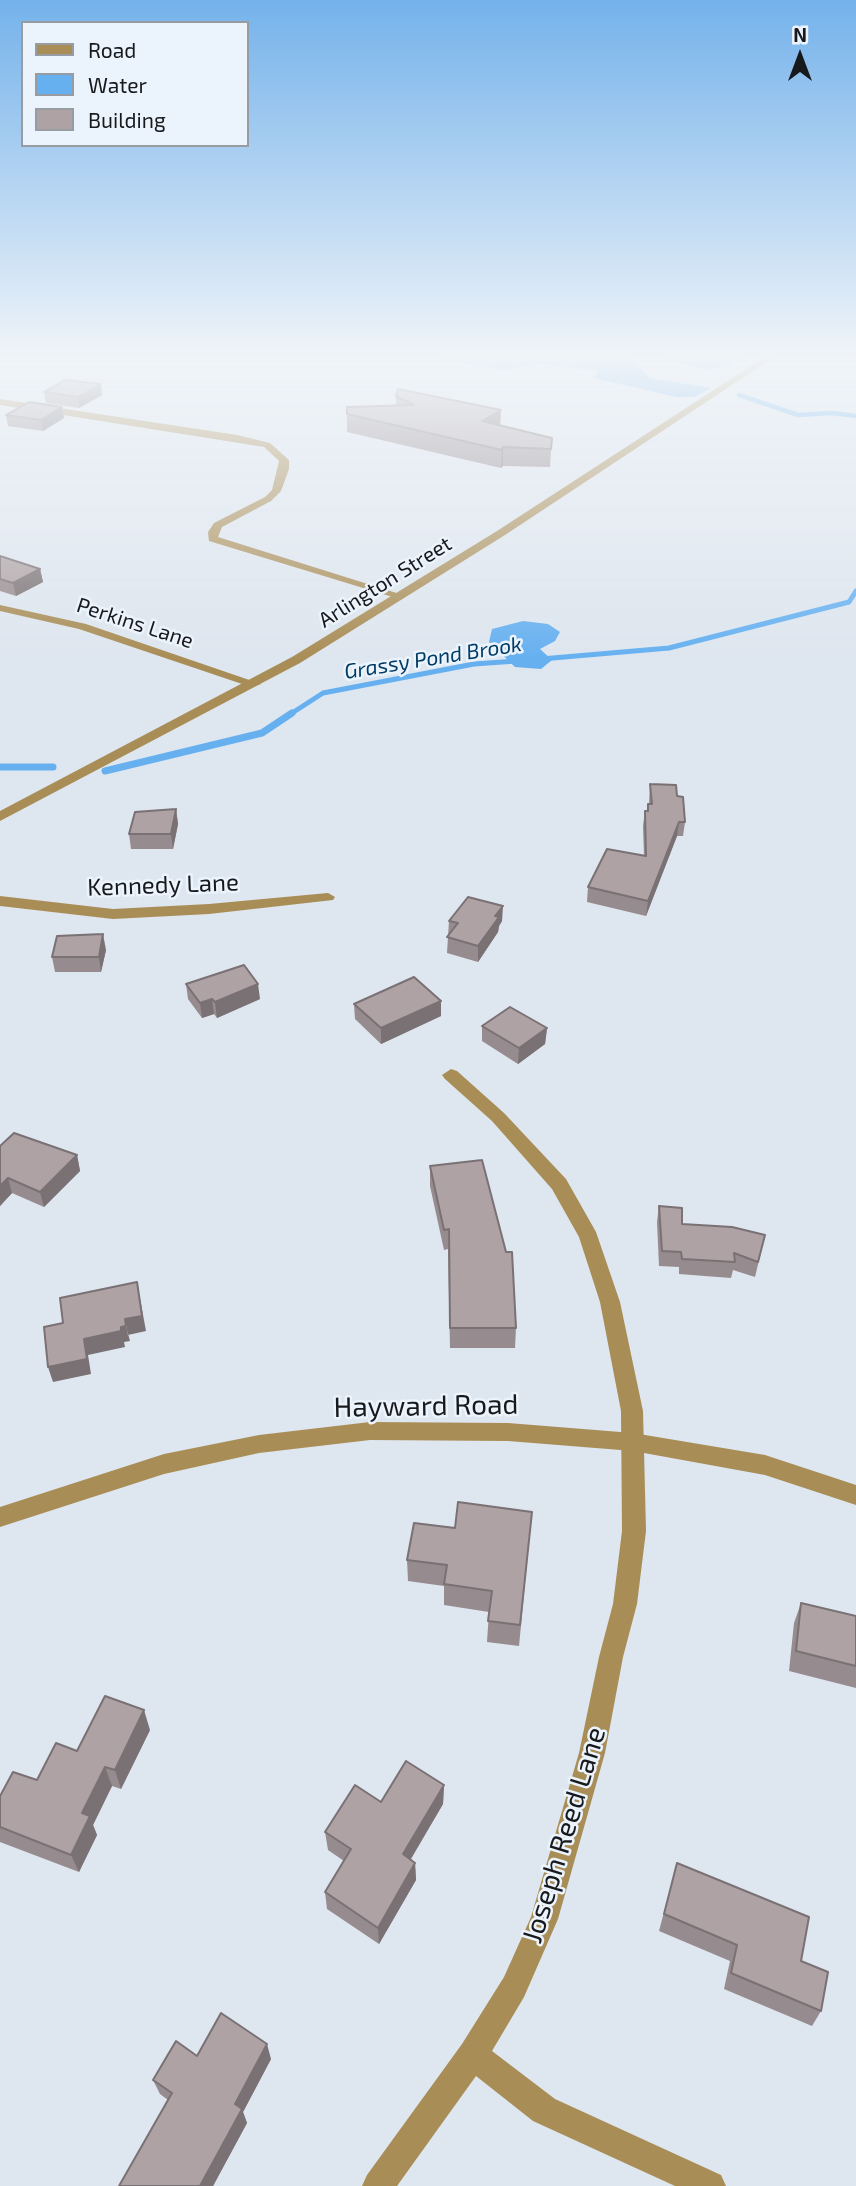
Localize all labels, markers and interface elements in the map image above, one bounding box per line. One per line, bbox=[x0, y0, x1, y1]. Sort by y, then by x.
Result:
legend bbox=[21, 21, 248, 147]
north arrow bbox=[765, 21, 835, 91]
text: N bbox=[793, 23, 807, 46]
text: Road bbox=[88, 37, 136, 62]
text: Water bbox=[88, 72, 147, 97]
text: Building bbox=[88, 107, 166, 132]
street label: Arlington Street bbox=[314, 531, 456, 633]
street label: Perkins Lane bbox=[73, 592, 197, 654]
water label: Grassy Pond Brook bbox=[342, 632, 524, 684]
street label: Kennedy Lane bbox=[87, 868, 239, 902]
street label: Hayward Road bbox=[333, 1388, 519, 1424]
street label: Joseph Reed Lane bbox=[515, 1723, 613, 1947]

